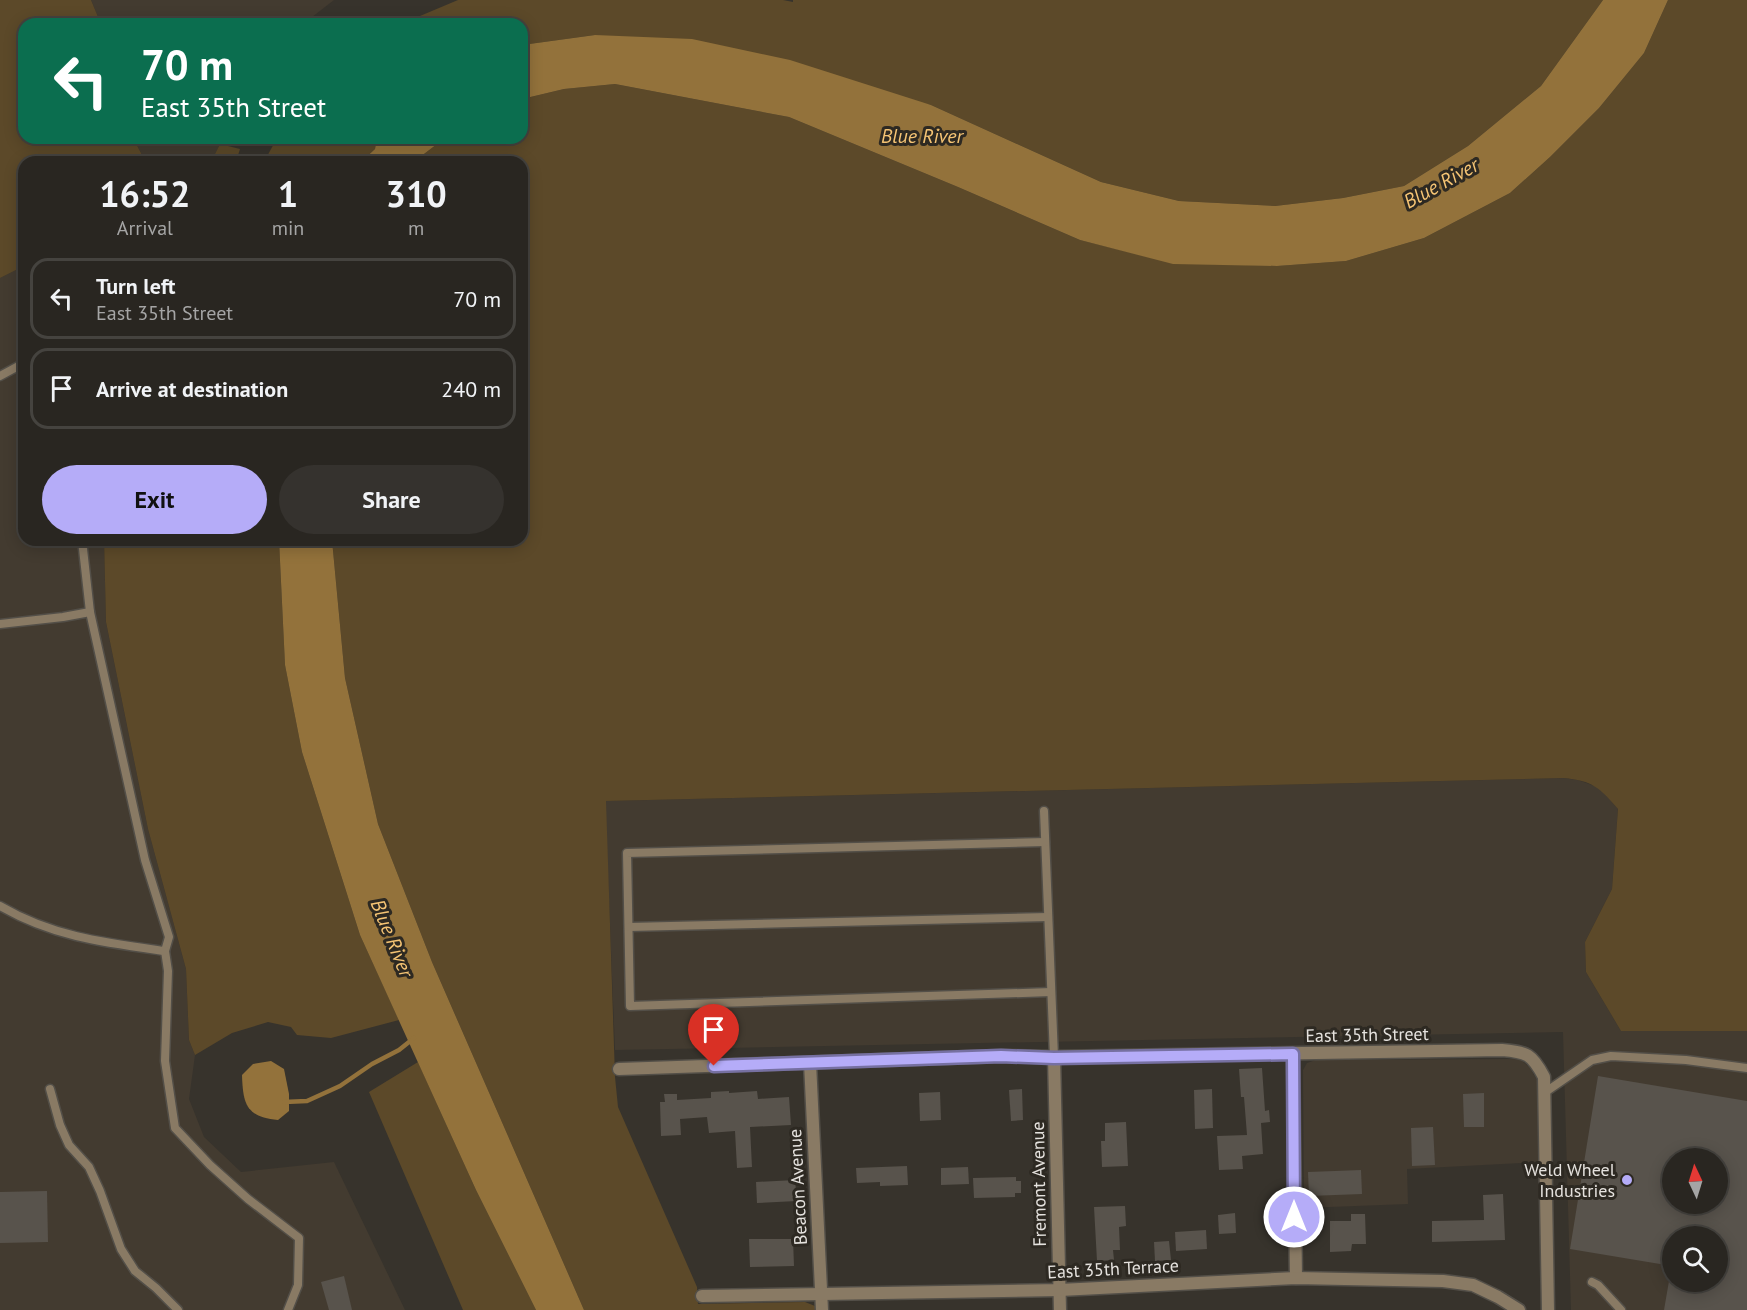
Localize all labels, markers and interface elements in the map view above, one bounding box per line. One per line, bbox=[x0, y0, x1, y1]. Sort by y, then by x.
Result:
text: 70 m bbox=[141, 37, 233, 92]
icon: left bbox=[42, 42, 120, 120]
text: East 35th Street bbox=[141, 90, 326, 124]
water label: Blue River bbox=[881, 123, 964, 149]
water label: Blue River bbox=[1399, 151, 1484, 214]
text: 16:52 bbox=[99, 170, 191, 217]
text: 1 bbox=[278, 170, 298, 217]
text: 310 bbox=[386, 170, 447, 217]
text: Arrival bbox=[117, 215, 173, 241]
text: min bbox=[272, 215, 304, 241]
text: m bbox=[408, 215, 424, 241]
text: Turn left bbox=[96, 272, 176, 300]
icon: left bbox=[45, 282, 78, 315]
text: 70 m bbox=[453, 285, 501, 313]
text: East 35th Street bbox=[96, 300, 233, 326]
icon: arrive bbox=[45, 372, 78, 405]
text: Arrive at destination bbox=[96, 375, 288, 403]
text: 240 m bbox=[441, 375, 501, 403]
button: Exit bbox=[42, 465, 267, 534]
button: Share bbox=[279, 465, 504, 534]
water label: Blue River bbox=[365, 895, 420, 982]
pin bbox=[688, 1004, 739, 1066]
icon: arrive bbox=[697, 1013, 730, 1046]
street label: East 35th Street bbox=[1305, 1022, 1429, 1047]
street label: Fremont Avenue bbox=[1026, 1121, 1051, 1247]
street label: Beacon Avenue bbox=[783, 1128, 812, 1246]
north arrow bbox=[1662, 1148, 1728, 1214]
map controls bbox=[1662, 1148, 1728, 1292]
place label: Weld Wheel Industries bbox=[1524, 1158, 1616, 1202]
marker: Weld Wheel Industries bbox=[1620, 1173, 1634, 1187]
position arrow bbox=[1262, 1185, 1326, 1249]
button: search bbox=[1662, 1226, 1728, 1292]
street label: East 35th Terrace bbox=[1047, 1254, 1179, 1283]

